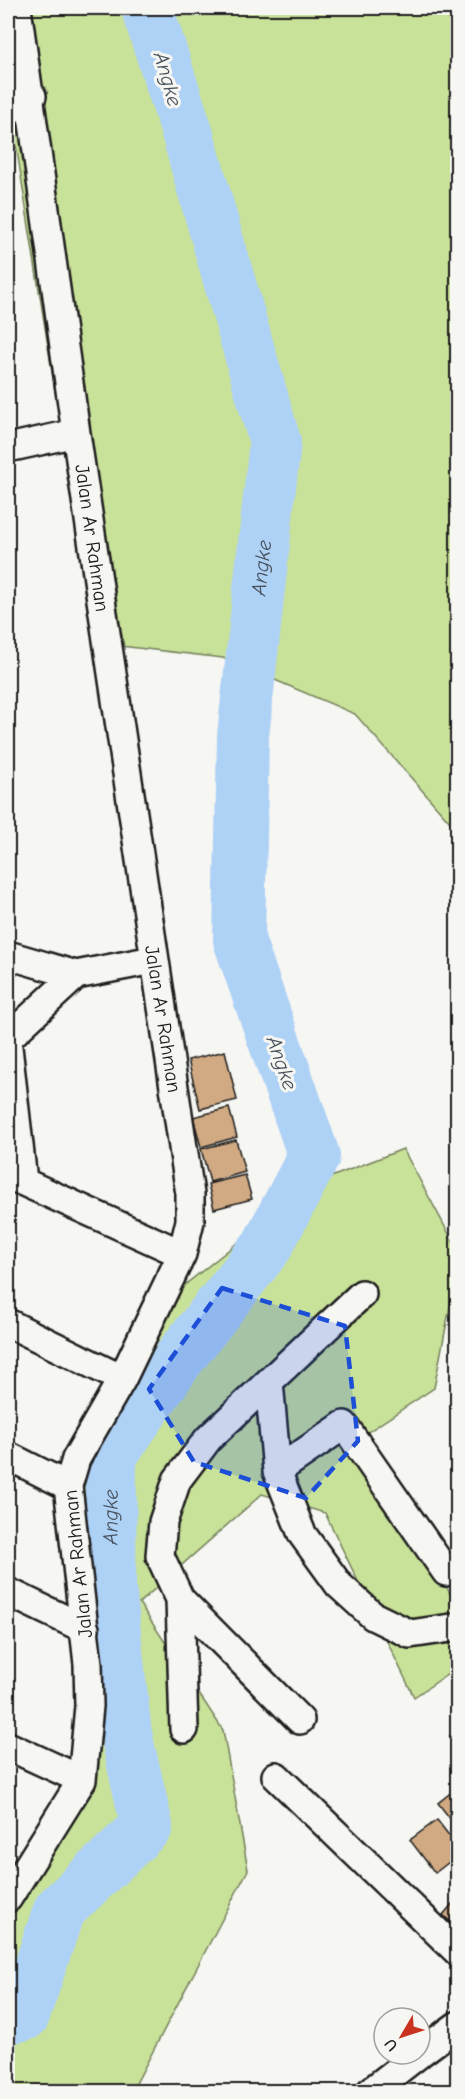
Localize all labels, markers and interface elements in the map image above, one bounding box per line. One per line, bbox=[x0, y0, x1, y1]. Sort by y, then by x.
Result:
water label: Angke bbox=[149, 48, 187, 109]
street label: Jalan Ar Rahman bbox=[70, 463, 114, 613]
water label: Angke bbox=[246, 538, 276, 598]
street label: Jalan Ar Rahman bbox=[140, 944, 186, 1094]
water label: Angke bbox=[261, 1032, 303, 1094]
water label: Angke bbox=[98, 1488, 123, 1546]
street label: Jalan Ar Rahman bbox=[59, 1489, 97, 1639]
north arrow bbox=[372, 2006, 432, 2066]
text: U bbox=[381, 2035, 401, 2055]

